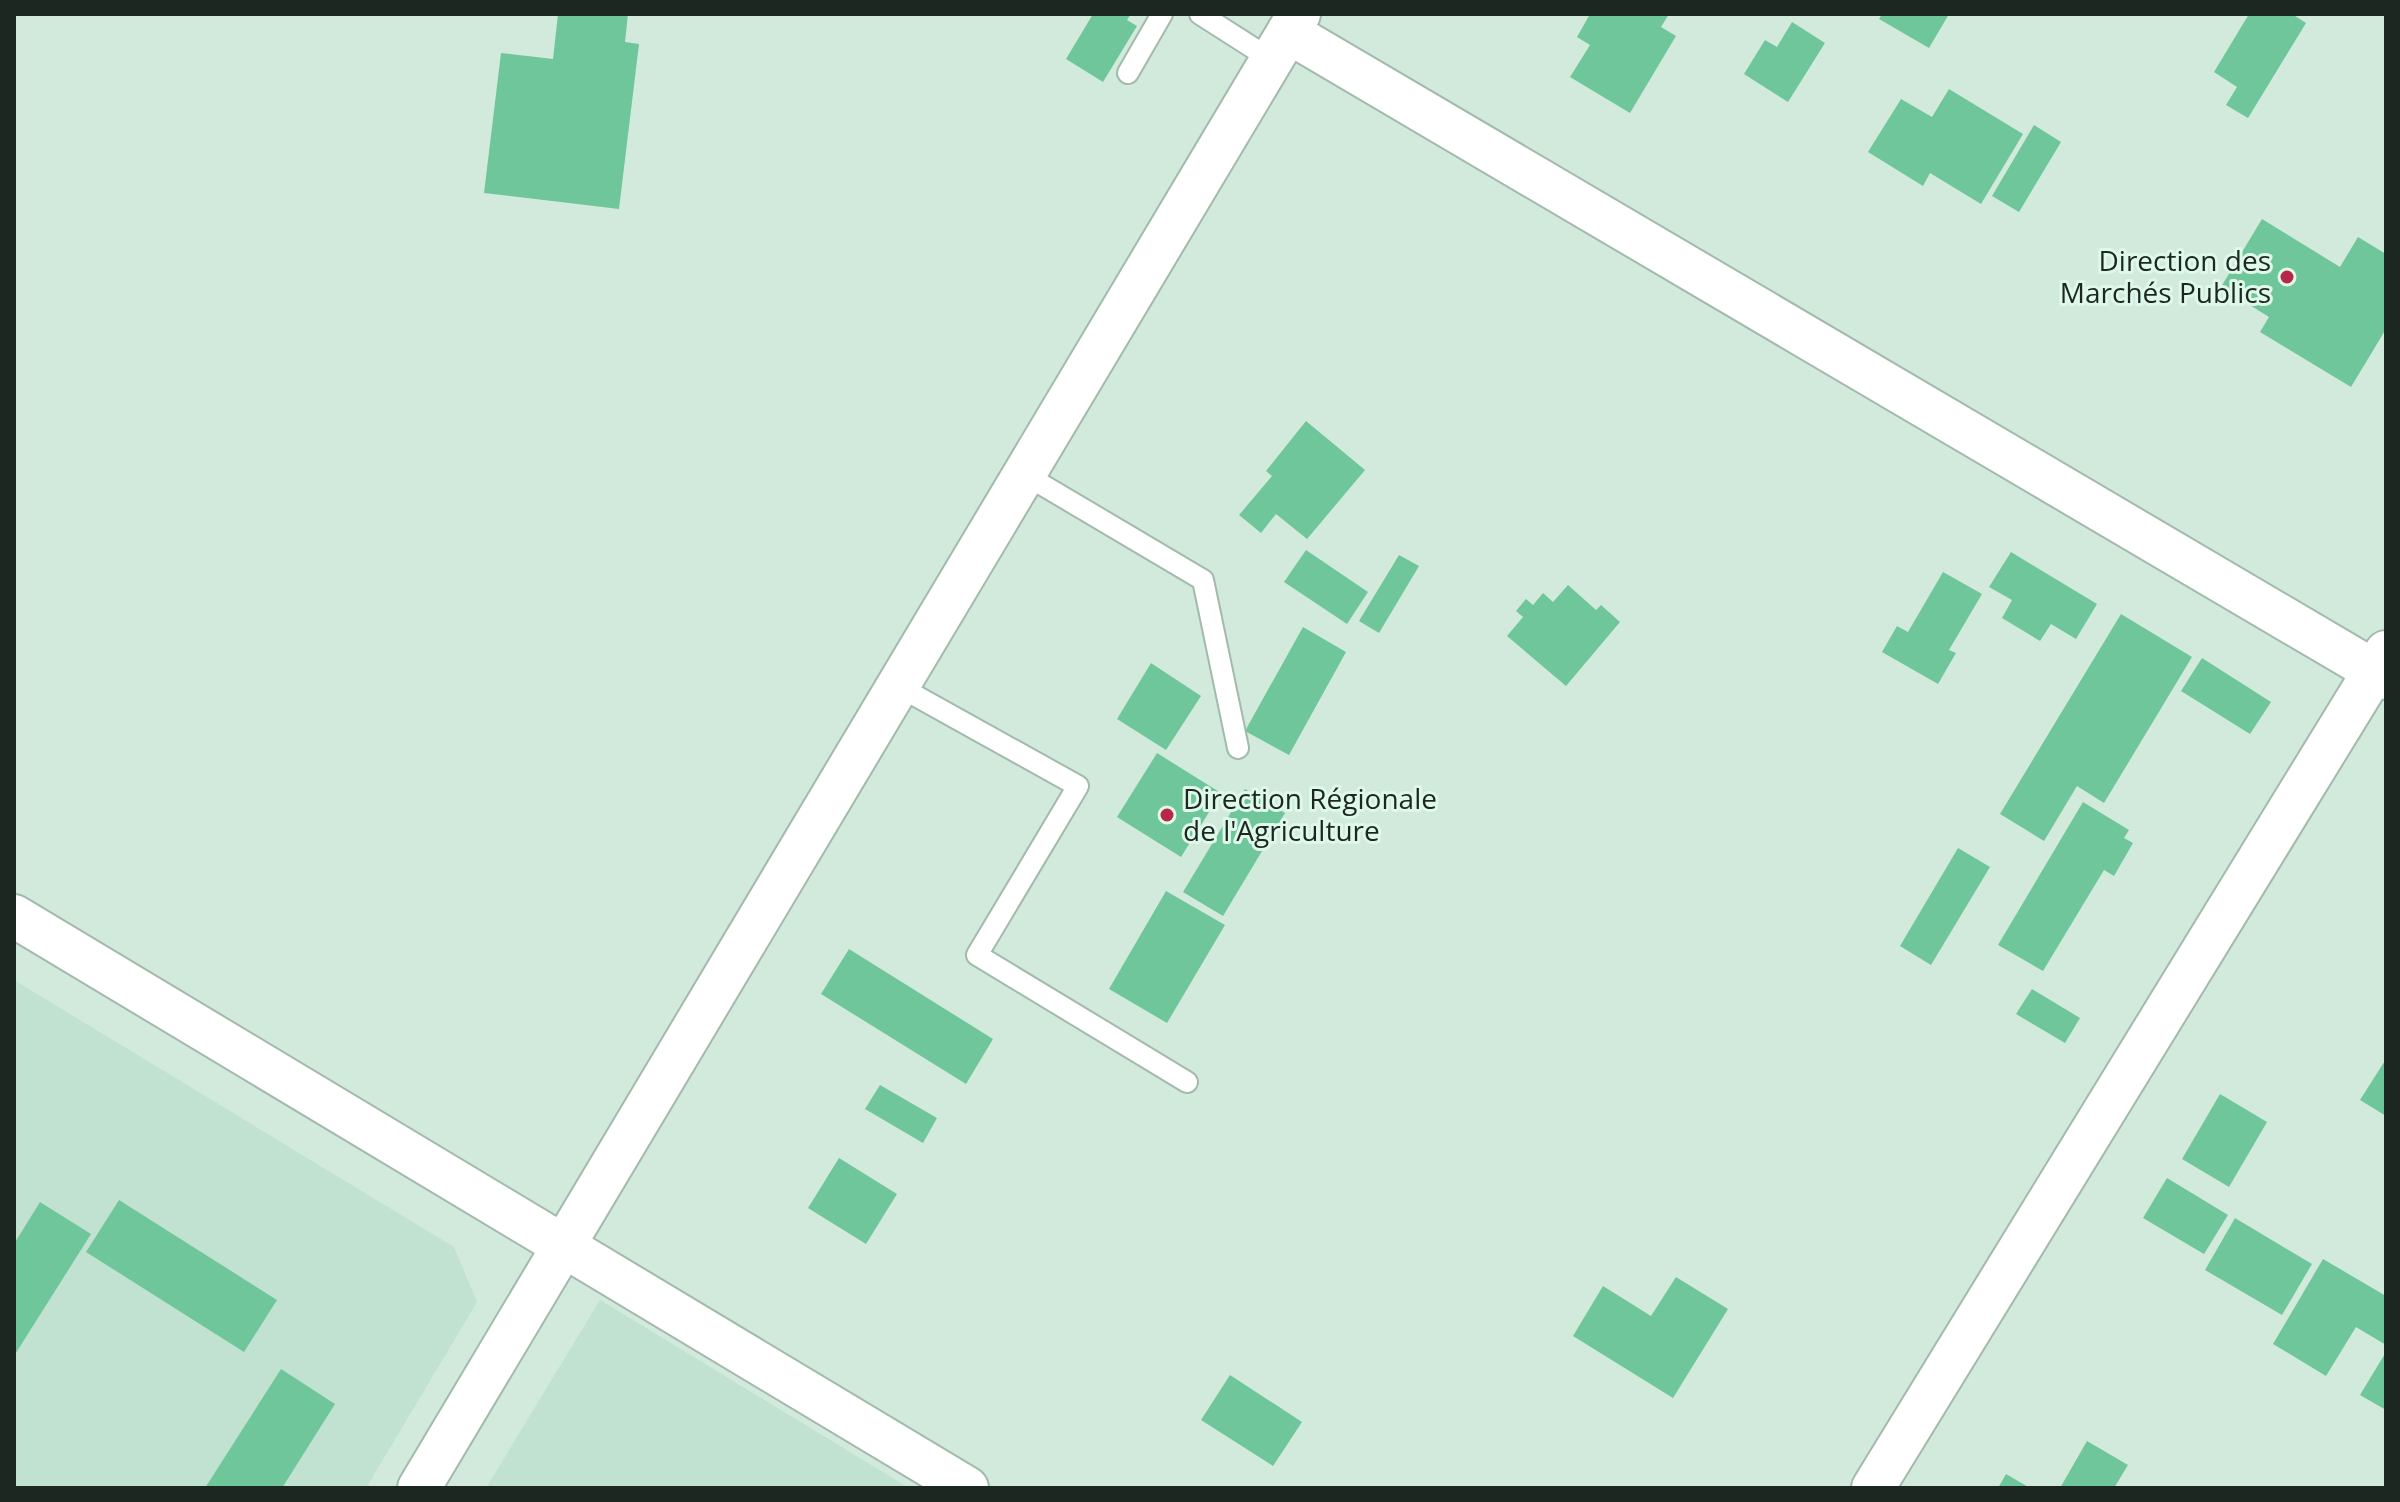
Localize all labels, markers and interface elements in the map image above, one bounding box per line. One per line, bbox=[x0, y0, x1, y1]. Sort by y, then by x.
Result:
place label: Direction des Marchés Publics bbox=[2060, 241, 2271, 311]
marker: Direction des Marchés Publics bbox=[2278, 268, 2296, 286]
place label: Direction Régionale de l'Agriculture bbox=[1183, 779, 1437, 849]
marker: Direction Régionale de l'Agriculture bbox=[1158, 806, 1176, 824]

